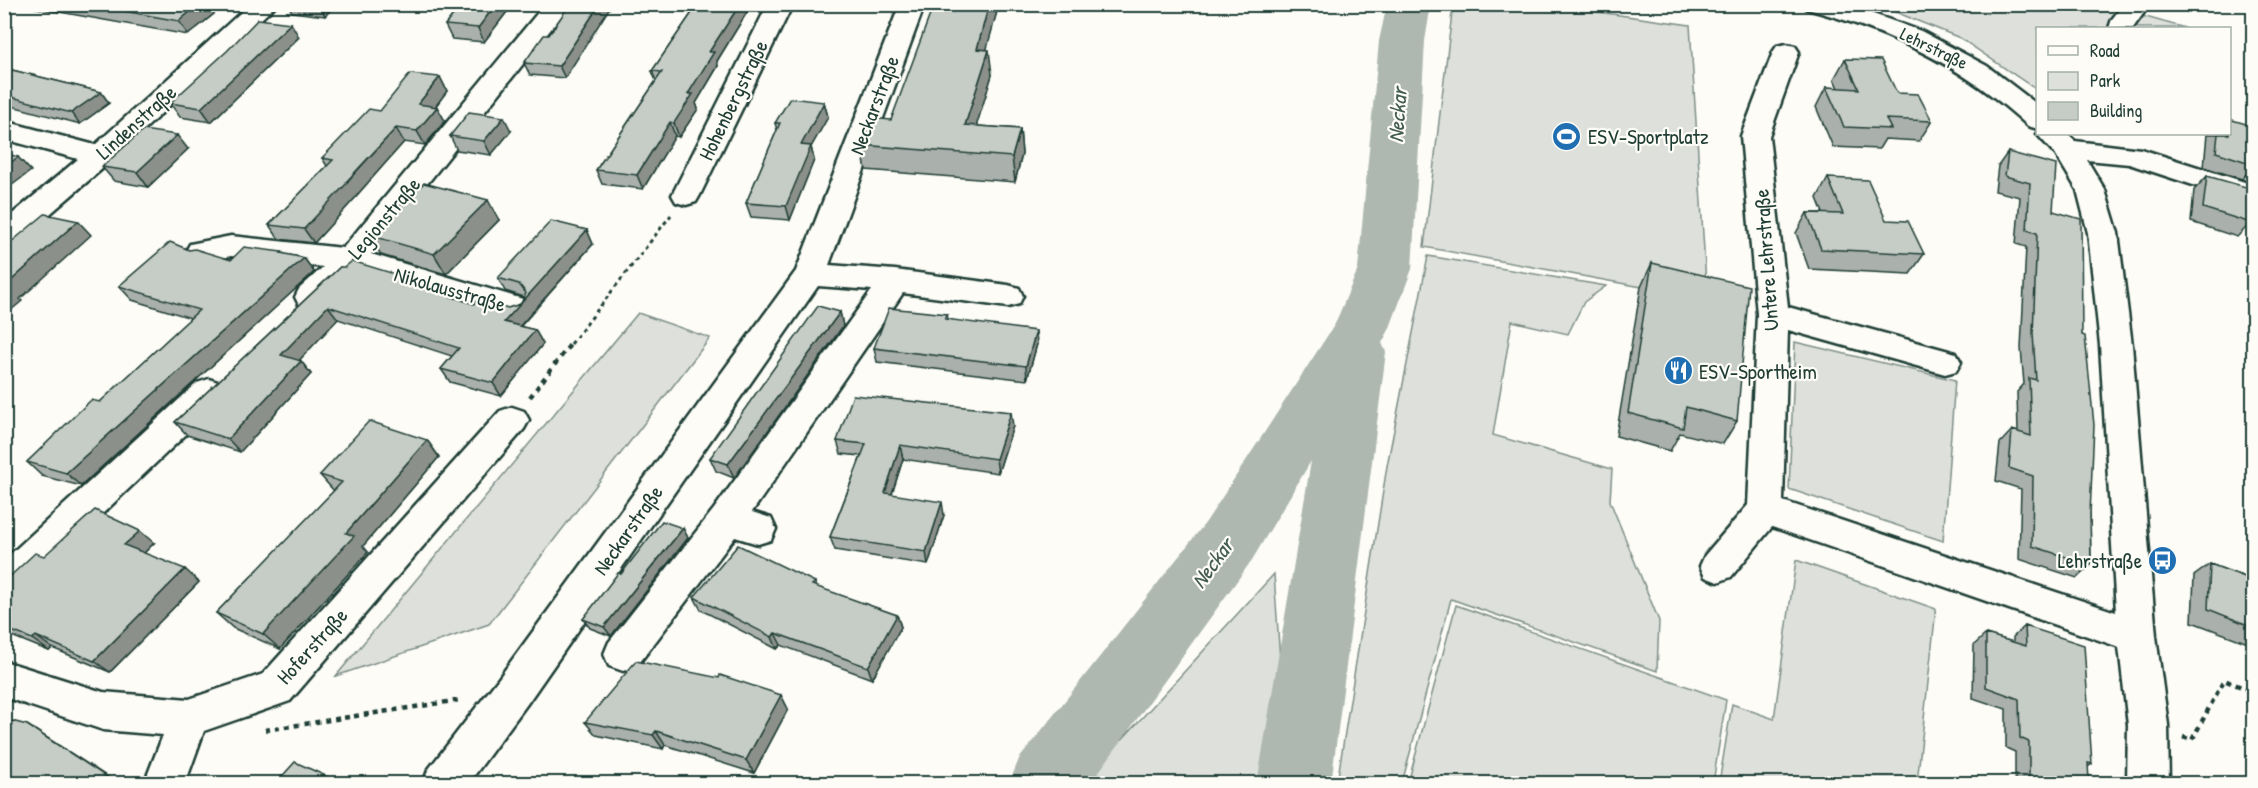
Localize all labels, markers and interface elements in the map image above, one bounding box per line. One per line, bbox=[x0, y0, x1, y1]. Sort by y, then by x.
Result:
street label: Lehrstraße bbox=[1896, 21, 1972, 75]
legend bbox=[2036, 27, 2231, 135]
street label: Hohenbergstraße bbox=[691, 35, 775, 165]
text: Road bbox=[2090, 38, 2120, 63]
street label: Neckarstraße bbox=[842, 51, 906, 159]
text: Park bbox=[2090, 68, 2121, 93]
street label: Lindenstraße bbox=[89, 78, 183, 166]
water label: Neckar bbox=[1380, 84, 1414, 144]
text: Building bbox=[2090, 98, 2142, 123]
sports icon: ESV-Sportplatz bbox=[1551, 120, 1583, 152]
place label: ESV-Sportplatz bbox=[1588, 122, 1709, 151]
street label: Legionstraße bbox=[341, 171, 427, 265]
street label: Untere Lehrstraße bbox=[1747, 188, 1785, 332]
street label: Nikolausstraße bbox=[391, 259, 509, 319]
restaurant icon: ESV-Sportheim bbox=[1662, 355, 1694, 387]
place label: ESV-Sportheim bbox=[1699, 357, 1817, 386]
street label: Neckarstraße bbox=[586, 479, 670, 581]
water label: Neckar bbox=[1184, 530, 1242, 594]
bus stop icon: Lehrstraße bbox=[2147, 544, 2179, 576]
place label: Lehrstraße bbox=[2058, 546, 2142, 575]
street label: Hoferstraße bbox=[270, 602, 354, 690]

